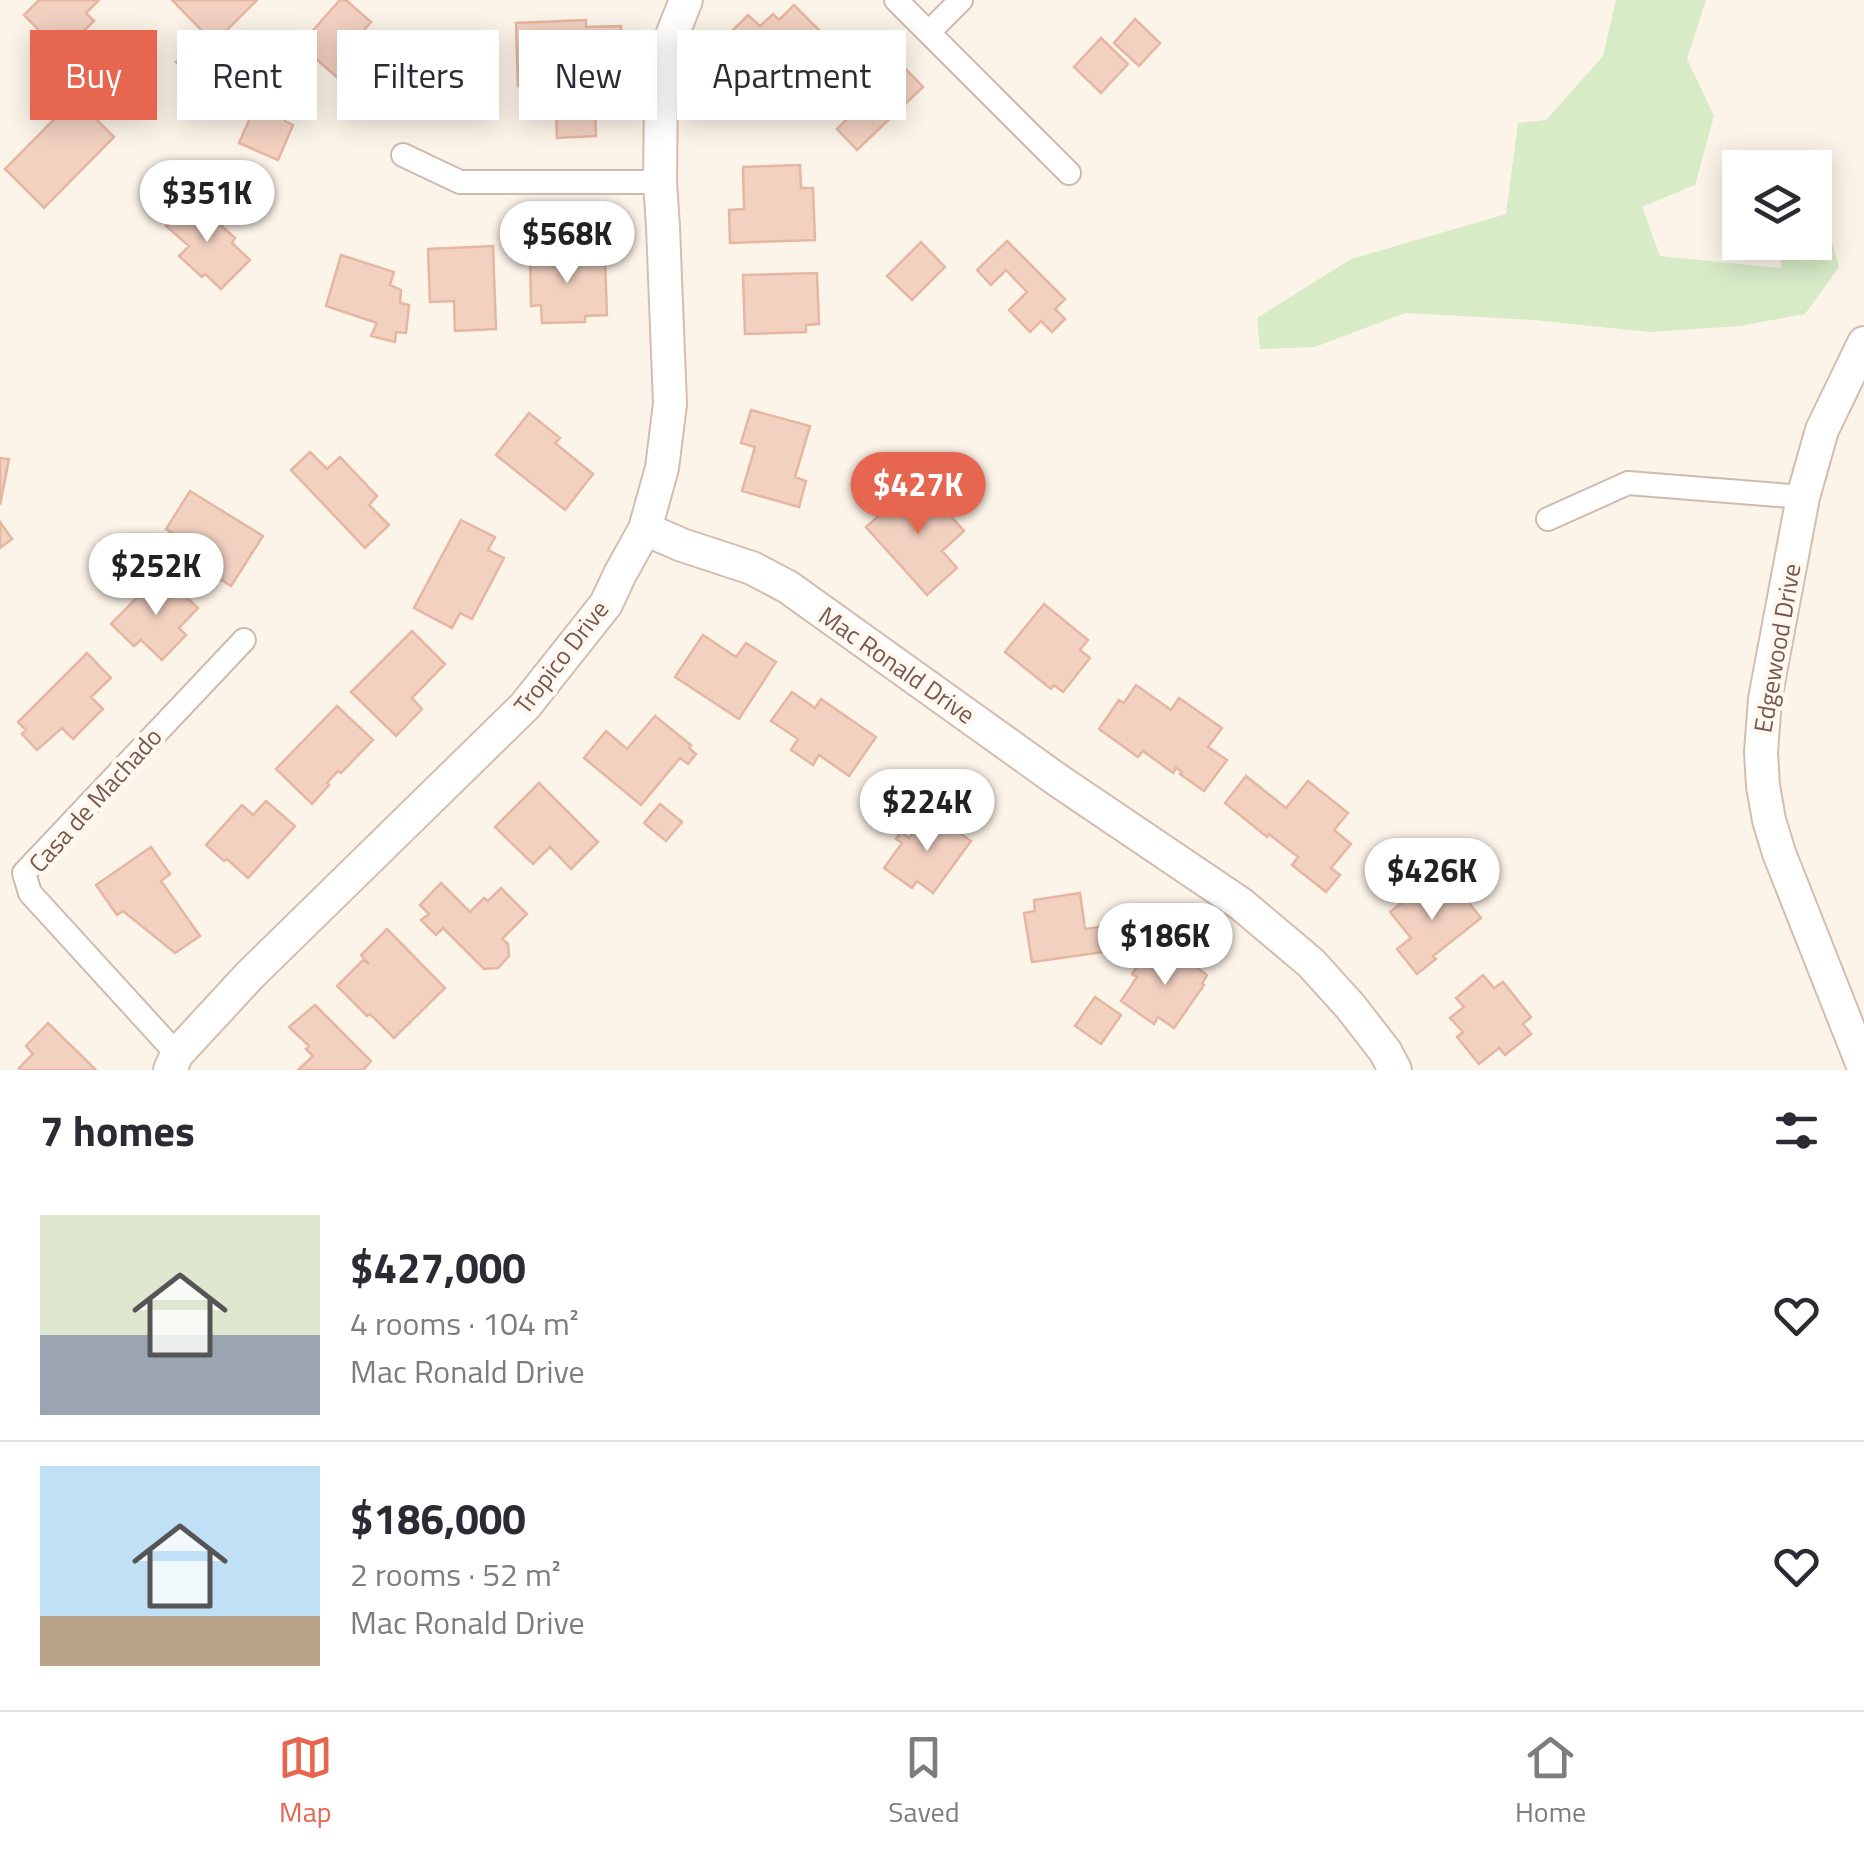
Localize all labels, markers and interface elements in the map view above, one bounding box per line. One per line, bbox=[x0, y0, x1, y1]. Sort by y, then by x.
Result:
chip: Buy bbox=[30, 30, 157, 120]
chip: Rent bbox=[177, 30, 317, 120]
chip: Filters bbox=[337, 30, 499, 120]
chip: New bbox=[519, 30, 657, 120]
chip: Apartment bbox=[677, 30, 906, 120]
map controls bbox=[1722, 150, 1832, 260]
button: layers bbox=[1722, 150, 1832, 260]
pin: $351K bbox=[137, 160, 277, 245]
text: $351K bbox=[162, 168, 252, 216]
pin: $568K bbox=[497, 201, 637, 286]
text: $568K bbox=[522, 209, 612, 257]
pin: $427K bbox=[848, 452, 988, 537]
text: $427K bbox=[873, 460, 963, 508]
pin: $252K bbox=[86, 533, 226, 618]
text: $252K bbox=[111, 541, 201, 589]
street label: Edgewood Drive bbox=[1743, 561, 1811, 735]
street label: Tropico Drive bbox=[504, 592, 618, 722]
street label: Mac Ronald Drive bbox=[811, 597, 983, 733]
street label: Casa de Machado bbox=[19, 719, 171, 881]
pin: $224K bbox=[857, 769, 997, 854]
text: $224K bbox=[882, 777, 972, 825]
pin: $426K bbox=[1362, 838, 1502, 923]
text: $426K bbox=[1387, 846, 1477, 894]
pin: $186K bbox=[1095, 903, 1235, 988]
text: $186K bbox=[1120, 911, 1210, 959]
text: 7 homes bbox=[40, 1098, 195, 1162]
icon: filters bbox=[1769, 1103, 1824, 1158]
text: $427,000 bbox=[350, 1235, 526, 1299]
icon: home bbox=[120, 1255, 240, 1375]
icon: heart bbox=[1769, 1288, 1824, 1343]
text: 4 rooms · 104 m² bbox=[350, 1299, 579, 1347]
text: Mac Ronald Drive bbox=[350, 1347, 585, 1395]
text: $186,000 bbox=[350, 1486, 526, 1550]
icon: home bbox=[120, 1506, 240, 1626]
icon: heart bbox=[1769, 1539, 1824, 1594]
text: 2 rooms · 52 m² bbox=[350, 1550, 561, 1598]
text: Mac Ronald Drive bbox=[350, 1598, 585, 1646]
tab: Map bbox=[278, 1730, 333, 1833]
tab: Saved bbox=[888, 1730, 960, 1833]
tab: Home bbox=[1515, 1730, 1586, 1833]

